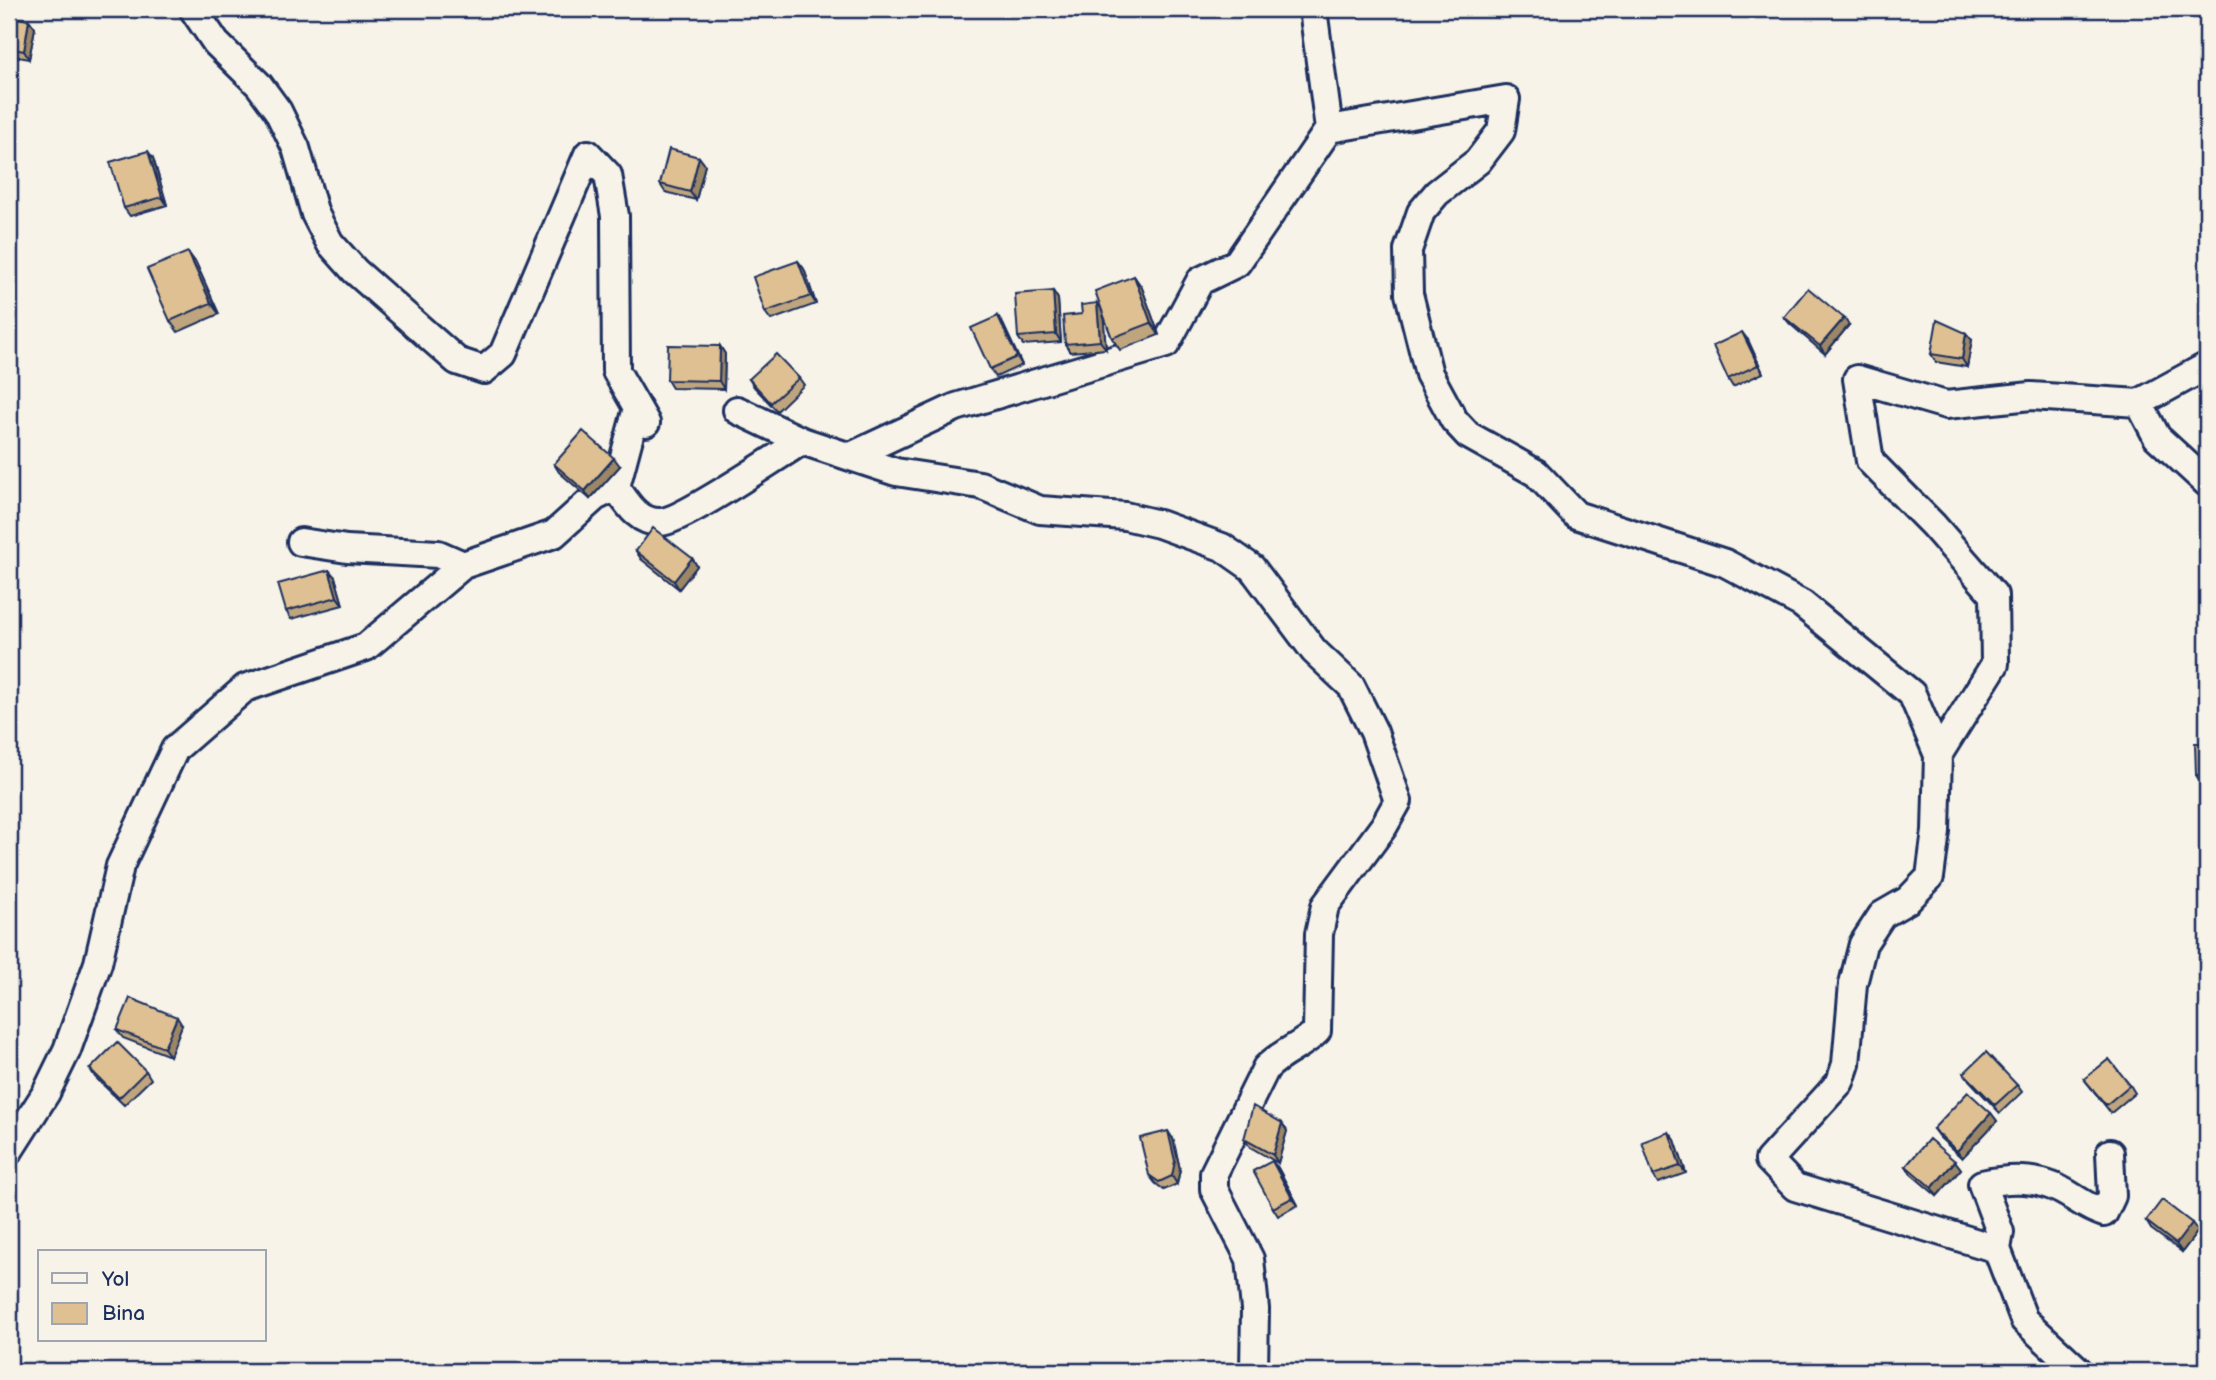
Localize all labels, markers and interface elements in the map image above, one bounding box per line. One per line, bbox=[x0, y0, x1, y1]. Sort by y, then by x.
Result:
legend bbox=[38, 1250, 266, 1342]
text: Yol bbox=[101, 1267, 129, 1292]
text: Bina bbox=[102, 1301, 145, 1326]

